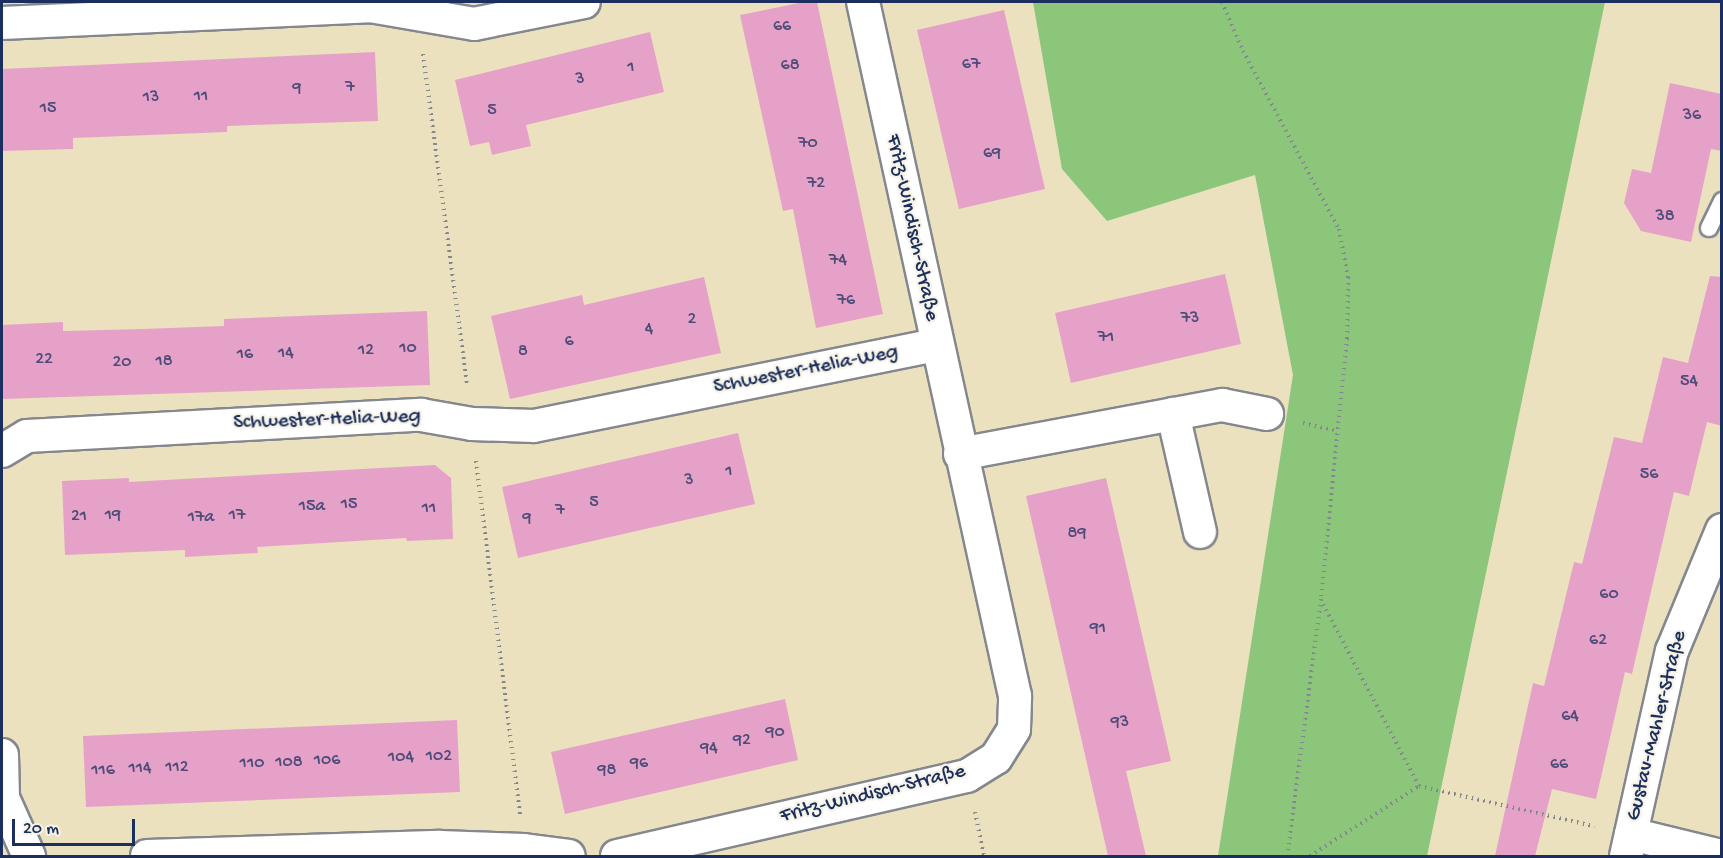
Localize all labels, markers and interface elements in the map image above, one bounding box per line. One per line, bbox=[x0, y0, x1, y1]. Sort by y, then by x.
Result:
house number: 66 bbox=[773, 16, 791, 38]
house number: 67 bbox=[962, 54, 980, 76]
house number: 68 bbox=[781, 55, 799, 77]
house number: 1 bbox=[627, 57, 635, 79]
house number: 3 bbox=[575, 69, 585, 91]
house number: 7 bbox=[345, 77, 355, 99]
house number: 9 bbox=[292, 78, 302, 100]
house number: 11 bbox=[194, 86, 208, 108]
house number: 13 bbox=[143, 87, 159, 109]
house number: 15 bbox=[40, 98, 56, 120]
house number: 5 bbox=[487, 100, 497, 122]
house number: 36 bbox=[1683, 105, 1701, 127]
street label: Fritz-Windisch-Straße bbox=[879, 132, 943, 324]
house number: 70 bbox=[798, 133, 818, 155]
house number: 69 bbox=[983, 143, 1001, 165]
house number: 72 bbox=[807, 173, 825, 195]
house number: 38 bbox=[1655, 206, 1675, 228]
house number: 74 bbox=[829, 250, 847, 272]
house number: 76 bbox=[837, 290, 855, 312]
house number: 73 bbox=[1181, 308, 1199, 330]
house number: 2 bbox=[688, 309, 696, 331]
house number: 4 bbox=[645, 319, 653, 341]
house number: 71 bbox=[1098, 327, 1114, 349]
house number: 6 bbox=[564, 331, 574, 353]
house number: 10 bbox=[399, 338, 417, 360]
house number: 12 bbox=[358, 340, 374, 362]
house number: 8 bbox=[518, 341, 528, 363]
street label: Schwester-Helia-Weg bbox=[712, 341, 900, 401]
house number: 14 bbox=[278, 343, 294, 365]
house number: 16 bbox=[237, 344, 253, 366]
house number: 22 bbox=[35, 349, 53, 371]
house number: 18 bbox=[155, 351, 173, 373]
house number: 20 bbox=[112, 352, 132, 374]
house number: 54 bbox=[1680, 371, 1698, 393]
street label: Schwester-Helia-Weg bbox=[233, 405, 421, 437]
house number: 1 bbox=[725, 461, 733, 483]
house number: 56 bbox=[1640, 464, 1658, 486]
house number: 3 bbox=[684, 470, 694, 492]
house number: 5 bbox=[589, 492, 599, 514]
house number: 15 bbox=[341, 494, 357, 516]
house number: 15a bbox=[299, 496, 325, 518]
house number: 11 bbox=[422, 498, 436, 520]
house number: 7 bbox=[555, 500, 565, 522]
house number: 19 bbox=[105, 505, 121, 527]
house number: 17 bbox=[229, 505, 245, 527]
house number: 21 bbox=[71, 506, 87, 528]
house number: 17a bbox=[188, 507, 214, 529]
house number: 9 bbox=[522, 508, 532, 530]
house number: 89 bbox=[1068, 523, 1086, 545]
house number: 60 bbox=[1599, 584, 1619, 606]
house number: 91 bbox=[1090, 618, 1106, 640]
street label: Gustav-Mahler-Straße bbox=[1622, 628, 1694, 824]
house number: 62 bbox=[1589, 630, 1607, 652]
house number: 64 bbox=[1561, 706, 1579, 728]
house number: 93 bbox=[1111, 712, 1129, 734]
house number: 90 bbox=[765, 722, 785, 744]
house number: 92 bbox=[733, 730, 751, 752]
house number: 94 bbox=[700, 738, 718, 760]
house number: 102 bbox=[426, 746, 452, 768]
house number: 104 bbox=[388, 747, 414, 769]
house number: 106 bbox=[314, 750, 340, 772]
house number: 108 bbox=[275, 752, 303, 774]
house number: 110 bbox=[240, 753, 264, 775]
house number: 96 bbox=[630, 753, 648, 775]
house number: 66 bbox=[1550, 754, 1568, 776]
house number: 112 bbox=[165, 757, 189, 779]
house number: 114 bbox=[128, 758, 152, 780]
house number: 116 bbox=[91, 760, 115, 782]
house number: 98 bbox=[598, 760, 616, 782]
street label: Fritz-Windisch-Straße bbox=[778, 760, 968, 830]
scale bar bbox=[15, 807, 138, 845]
text: 20 m bbox=[23, 819, 59, 840]

